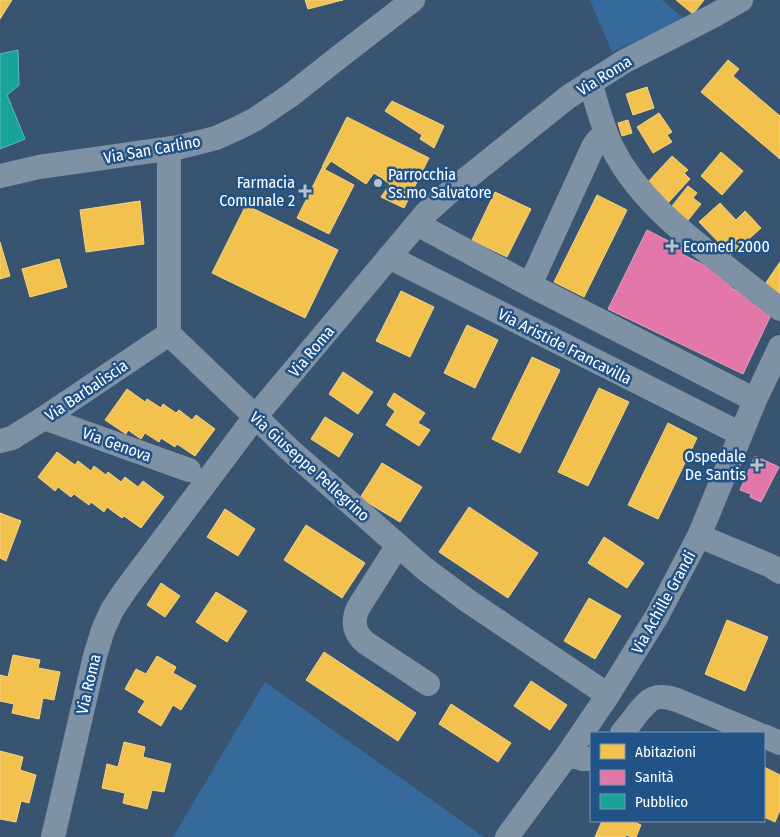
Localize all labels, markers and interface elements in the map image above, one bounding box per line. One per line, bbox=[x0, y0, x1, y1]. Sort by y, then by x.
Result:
street label: Via Roma bbox=[573, 51, 635, 100]
street label: Via San Carlino bbox=[102, 132, 202, 167]
place label: Parrocchia Ss.mo Salvatore bbox=[388, 165, 492, 202]
place label: Farmacia Comunale 2 bbox=[219, 173, 295, 210]
marker: Parrocchia Ss.mo Salvatore bbox=[372, 177, 384, 189]
marker: Farmacia Comunale 2 bbox=[299, 185, 311, 197]
place label: Ecomed 2000 bbox=[683, 237, 770, 256]
marker: Ecomed 2000 bbox=[665, 239, 679, 253]
street label: Via Aristide Francavilla bbox=[495, 304, 635, 388]
street label: Via Roma bbox=[285, 322, 338, 381]
street label: Via Barbaliscia bbox=[41, 356, 131, 425]
street label: Via Giuseppe Pellegrino bbox=[246, 408, 374, 525]
street label: Via Genova bbox=[80, 423, 154, 466]
place label: Ospedale De Santis bbox=[684, 447, 746, 484]
marker: Ospedale De Santis bbox=[750, 458, 764, 472]
street label: Via Achille Grandi bbox=[627, 547, 700, 657]
street label: Via Roma bbox=[72, 652, 105, 716]
legend bbox=[590, 732, 765, 822]
text: Abitazioni bbox=[635, 743, 696, 761]
text: Sanità bbox=[635, 768, 674, 786]
text: Pubblico bbox=[635, 793, 688, 811]

